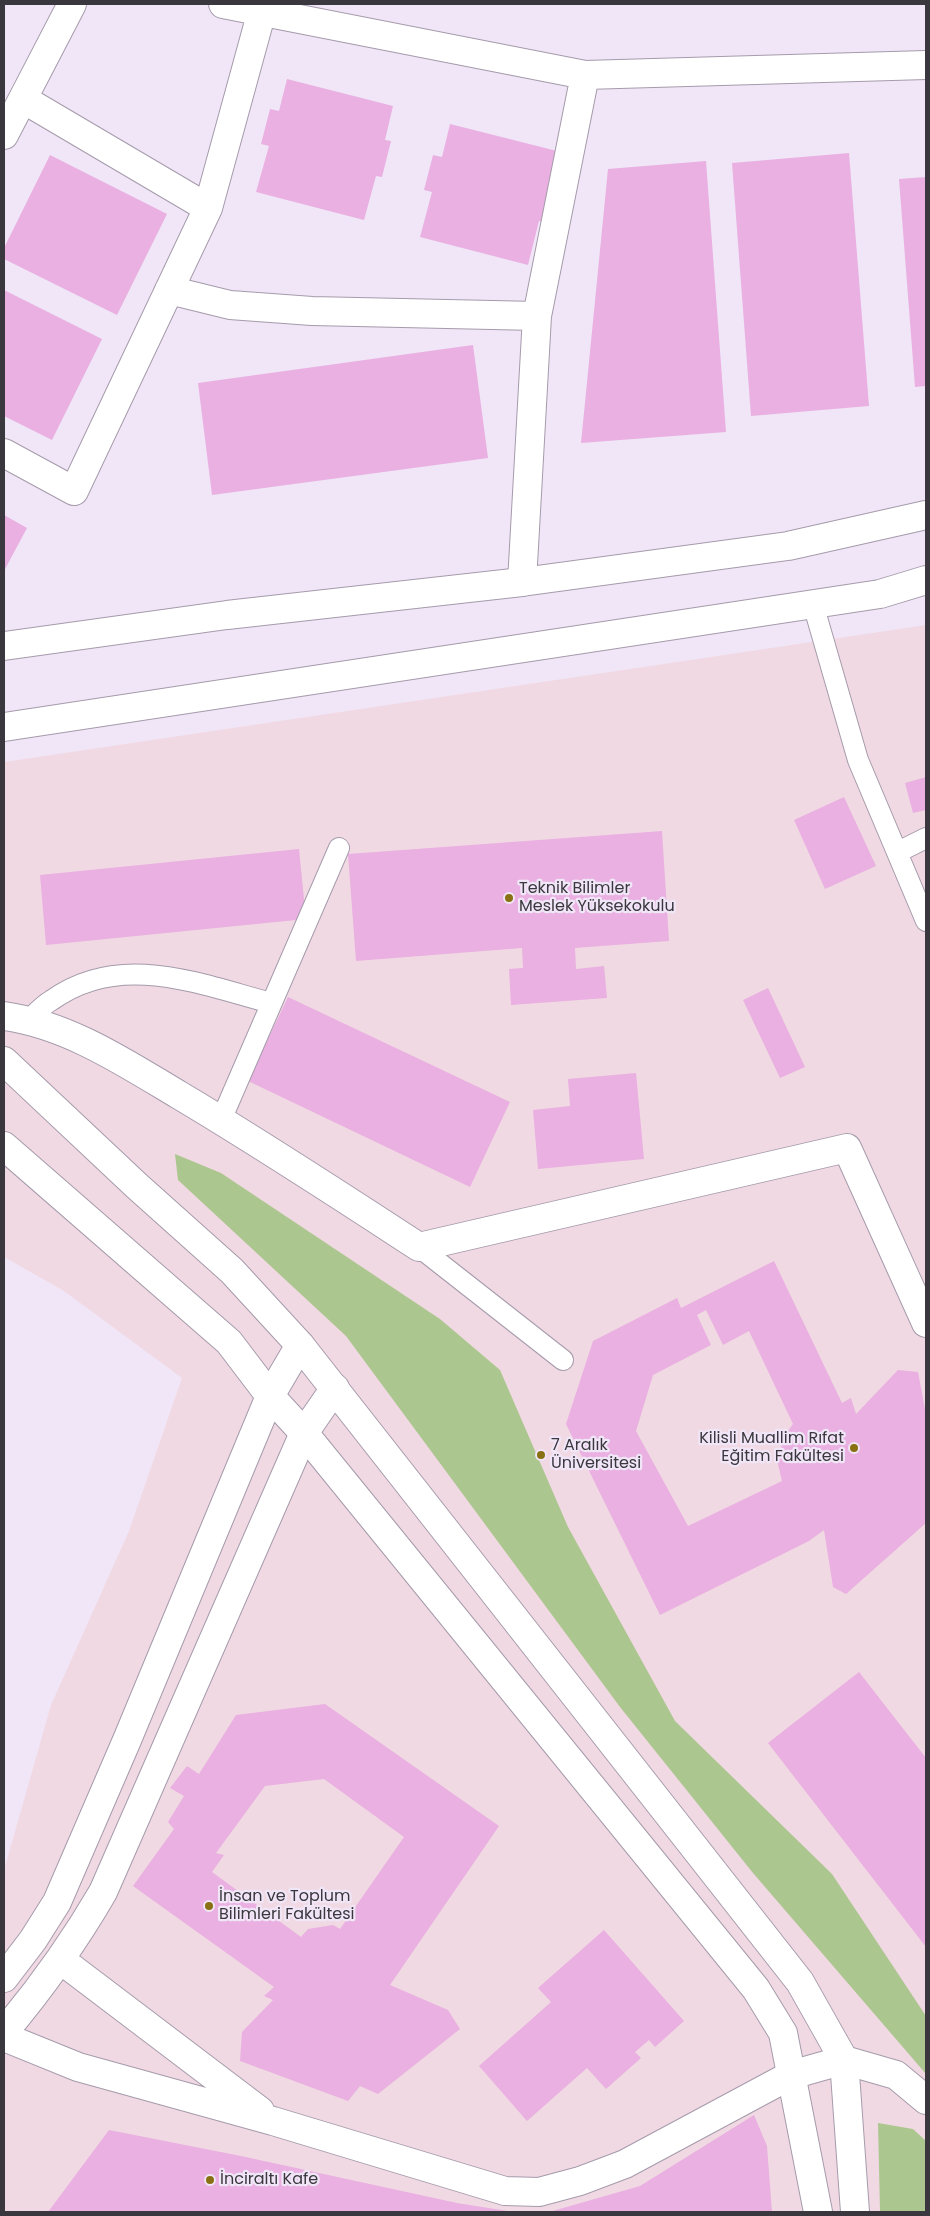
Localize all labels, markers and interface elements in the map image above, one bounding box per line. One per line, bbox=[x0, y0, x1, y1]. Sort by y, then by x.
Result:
place label: Teknik Bilimler Meslek Yüksekokulu bbox=[519, 879, 675, 917]
marker: Teknik Bilimler Meslek Yüksekokulu bbox=[503, 892, 515, 904]
place label: Kilisli Muallim Rıfat Eğitim Fakültesi bbox=[699, 1429, 844, 1467]
place label: 7 Aralık Üniversitesi bbox=[551, 1436, 641, 1474]
marker: Kilisli Muallim Rıfat Eğitim Fakültesi bbox=[848, 1442, 860, 1454]
marker: 7 Aralık Üniversitesi bbox=[535, 1449, 547, 1461]
place label: İnsan ve Toplum Bilimleri Fakültesi bbox=[219, 1887, 354, 1925]
marker: İnsan ve Toplum Bilimleri Fakültesi bbox=[203, 1900, 215, 1912]
place label: İnciraltı Kafe bbox=[220, 2170, 318, 2190]
marker: İnciraltı Kafe bbox=[204, 2174, 216, 2186]

